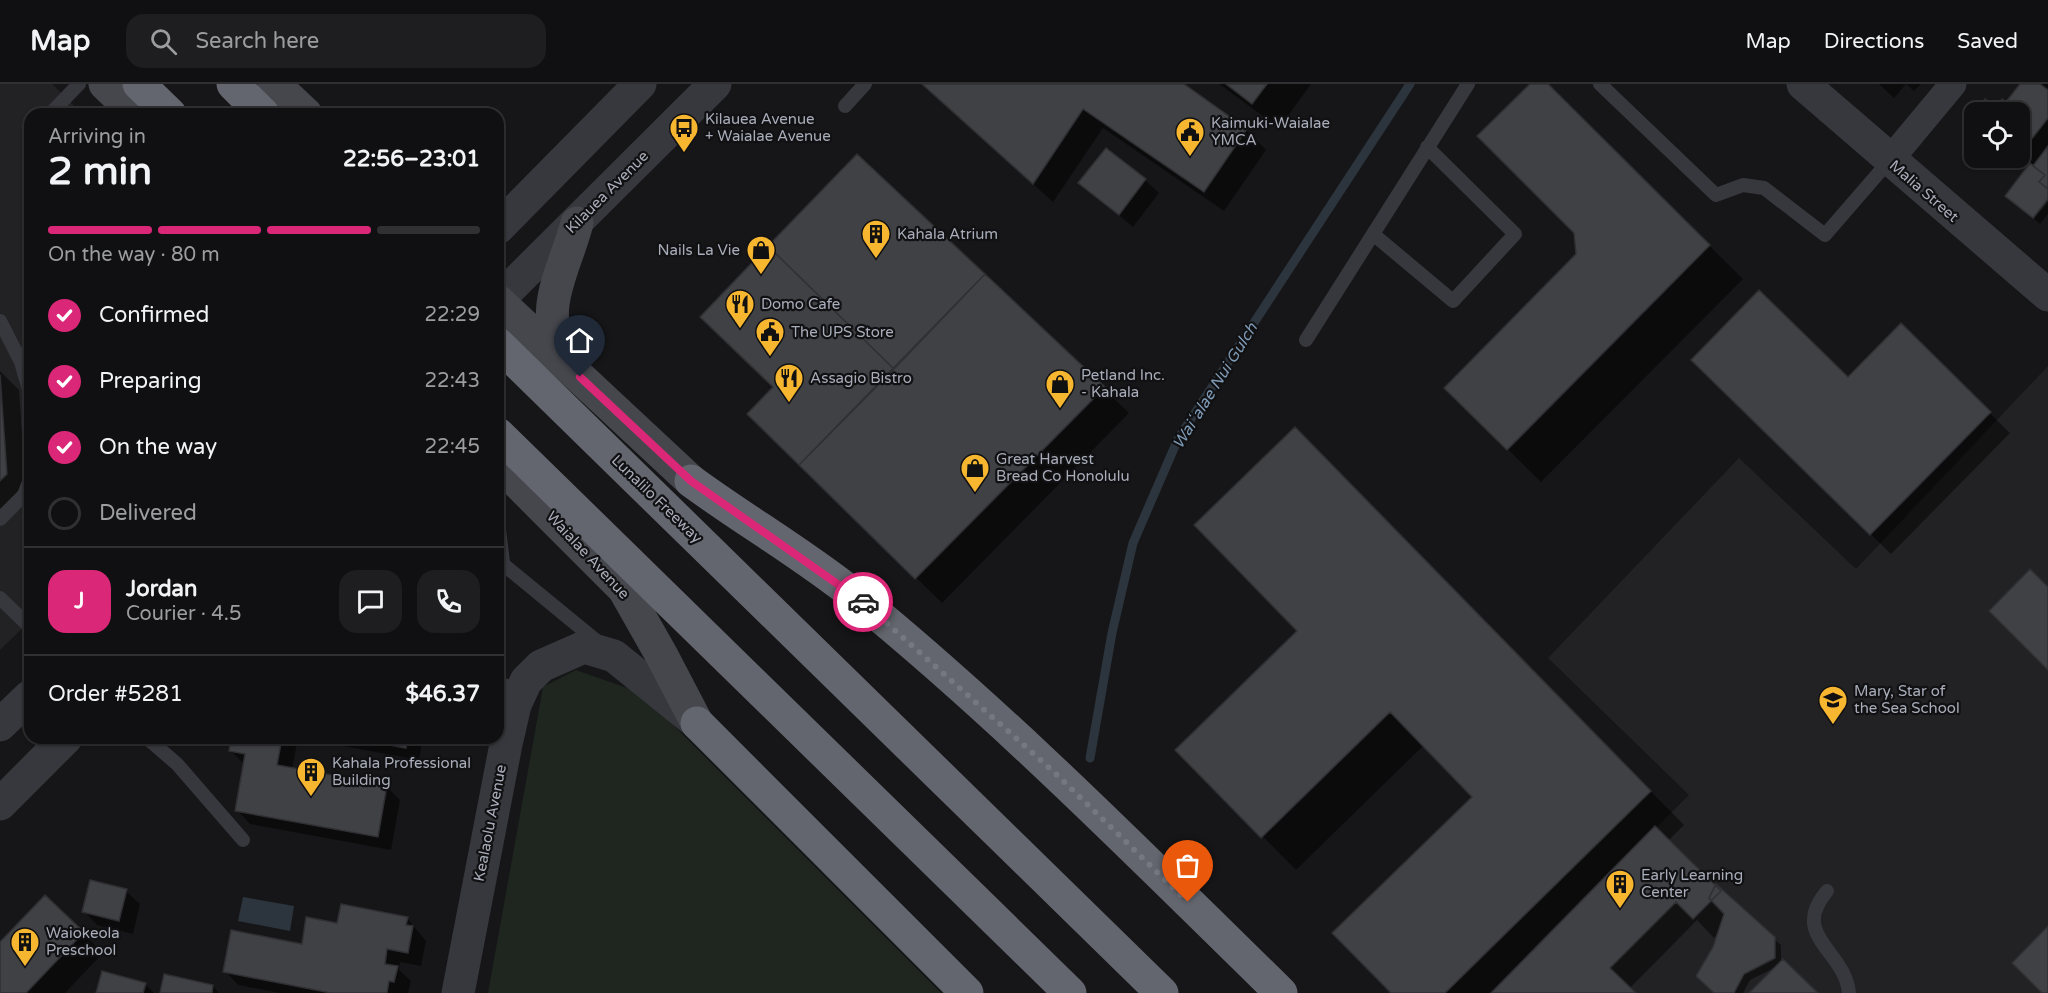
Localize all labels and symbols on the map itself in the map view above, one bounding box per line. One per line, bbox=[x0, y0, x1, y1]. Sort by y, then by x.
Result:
place label: Kilauea Avenue + Waialae Avenue bbox=[705, 110, 831, 145]
bus stop icon: Kilauea Avenue + Waialae Avenue bbox=[668, 112, 700, 154]
place label: Kaimuki-Waialae YMCA bbox=[1211, 114, 1330, 149]
public building icon: Kaimuki-Waialae YMCA bbox=[1174, 116, 1206, 158]
street label: Kilauea Avenue bbox=[562, 147, 652, 237]
street label: Malia Street bbox=[1886, 156, 1962, 226]
building icon: Kahala Atrium bbox=[860, 218, 892, 260]
place label: Kahala Atrium bbox=[897, 225, 998, 243]
shop icon: Nails La Vie bbox=[745, 234, 777, 276]
place label: Nails La Vie bbox=[657, 241, 740, 259]
restaurant icon: Domo Cafe bbox=[724, 288, 756, 330]
place label: Domo Cafe bbox=[761, 295, 840, 313]
pin bbox=[554, 315, 605, 377]
public building icon: The UPS Store bbox=[754, 316, 786, 358]
water label: Waiʻalae Nui Gulch bbox=[1168, 318, 1262, 453]
place label: The UPS Store bbox=[791, 323, 894, 341]
restaurant icon: Assagio Bistro bbox=[773, 362, 805, 404]
place label: Petland Inc. - Kahala bbox=[1081, 366, 1165, 401]
shop icon: Petland Inc. - Kahala bbox=[1044, 368, 1076, 410]
place label: Assagio Bistro bbox=[810, 369, 912, 387]
place label: Great Harvest Bread Co Honolulu bbox=[996, 450, 1130, 485]
street label: Lunalilo Freeway bbox=[608, 451, 706, 547]
shop icon: Great Harvest Bread Co Honolulu bbox=[959, 452, 991, 494]
street label: Waialae Avenue bbox=[543, 507, 633, 603]
courier bbox=[833, 572, 893, 632]
place label: Mary, Star of the Sea School bbox=[1854, 682, 1960, 717]
school or university icon: Mary, Star of the Sea School bbox=[1817, 684, 1849, 726]
place label: Kahala Professional Building bbox=[332, 754, 471, 789]
building icon: Kahala Professional Building bbox=[295, 756, 327, 798]
street label: Kealaolu Avenue bbox=[470, 763, 510, 883]
pin bbox=[1162, 840, 1213, 902]
place label: Early Learning Center bbox=[1641, 866, 1743, 901]
building icon: Early Learning Center bbox=[1604, 868, 1636, 910]
place label: Waiokeola Preschool bbox=[46, 924, 120, 959]
building icon: Waiokeola Preschool bbox=[9, 926, 41, 968]

